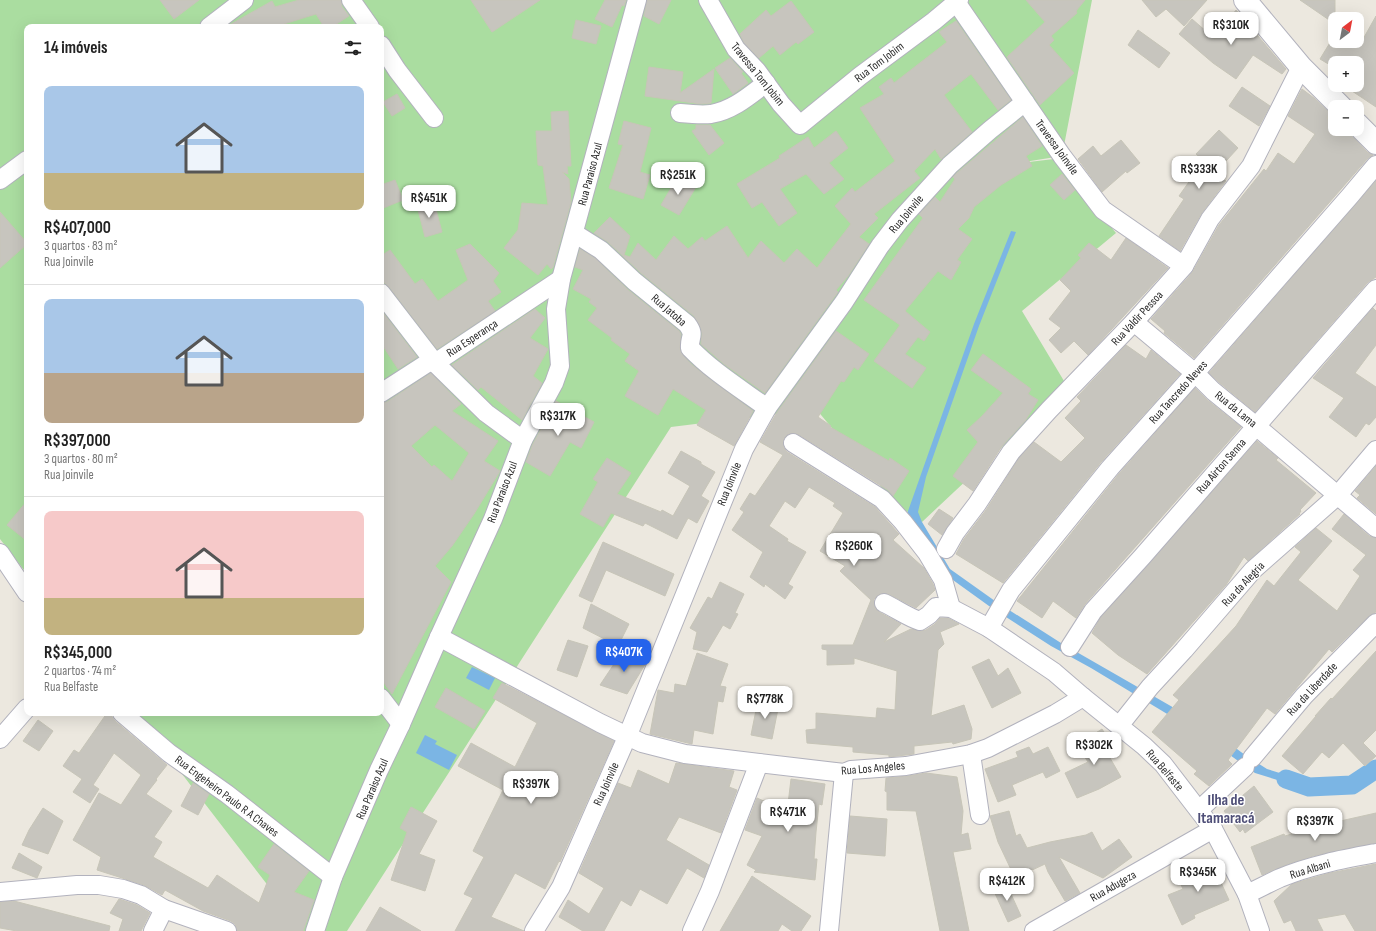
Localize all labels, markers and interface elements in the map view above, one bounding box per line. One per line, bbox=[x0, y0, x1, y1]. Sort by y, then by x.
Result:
pin: R$310K bbox=[1198, 12, 1264, 46]
north arrow bbox=[1328, 12, 1364, 48]
map controls bbox=[1328, 12, 1364, 136]
text: R$310K bbox=[1213, 17, 1249, 33]
icon: filters bbox=[342, 37, 364, 59]
text: 14 imóveis bbox=[44, 38, 108, 58]
street label: Rua Tom Jobim bbox=[852, 39, 907, 86]
street label: Travessa Tom Jobim bbox=[728, 40, 788, 109]
button: + bbox=[1328, 56, 1364, 92]
button: − bbox=[1328, 100, 1364, 136]
icon: home bbox=[168, 112, 240, 184]
street label: Travessa Joinvile bbox=[1031, 117, 1082, 178]
street label: Rua Paraiso Azul bbox=[575, 141, 606, 207]
pin: R$333K bbox=[1166, 156, 1232, 190]
text: R$333K bbox=[1181, 161, 1217, 177]
pin: R$251K bbox=[645, 162, 711, 196]
text: R$251K bbox=[660, 167, 696, 183]
pin: R$451K bbox=[396, 185, 462, 219]
text: R$451K bbox=[411, 190, 447, 206]
street label: Rua Joinvile bbox=[886, 192, 927, 237]
text: R$407,000 bbox=[44, 218, 111, 238]
text: 3 quartos · 83 m² bbox=[44, 238, 118, 254]
text: Rua Joinvile bbox=[44, 254, 94, 270]
street label: Rua Valdir Pessoa bbox=[1108, 288, 1167, 349]
street label: Rua Jatoba bbox=[648, 291, 690, 330]
street label: Rua Esperança bbox=[444, 316, 501, 361]
icon: home bbox=[168, 325, 240, 397]
street label: Rua Tancredo Neves bbox=[1146, 358, 1211, 427]
street label: Rua da Lama bbox=[1212, 388, 1260, 431]
pin: R$317K bbox=[525, 403, 591, 437]
text: R$317K bbox=[540, 408, 576, 424]
text: R$397,000 bbox=[44, 431, 111, 451]
street label: Rua Airton Senna bbox=[1193, 435, 1250, 497]
text: 3 quartos · 80 m² bbox=[44, 451, 118, 467]
street label: Rua Paraiso Azul bbox=[484, 459, 521, 525]
street label: Rua Joinvile bbox=[714, 460, 745, 508]
text: Rua Joinvile bbox=[44, 467, 94, 483]
pin: R$260K bbox=[821, 533, 887, 567]
icon: home bbox=[168, 537, 240, 609]
text: R$260K bbox=[835, 538, 873, 554]
street label: Rua da Alegria bbox=[1219, 558, 1268, 610]
pin: R$407K bbox=[591, 639, 657, 673]
text: R$345,000 bbox=[44, 643, 112, 663]
text: R$407K bbox=[605, 644, 643, 660]
street label: Rua da Liberdade bbox=[1284, 659, 1341, 719]
text: 2 quartos · 74 m² bbox=[44, 663, 116, 679]
text: Rua Belfaste bbox=[44, 679, 98, 695]
pin: R$778K bbox=[732, 686, 798, 720]
text: R$778K bbox=[747, 691, 783, 707]
pin: R$302K bbox=[1061, 732, 1127, 766]
text: R$302K bbox=[1075, 737, 1113, 753]
street label: Rua Belfaste bbox=[1143, 746, 1187, 794]
street label: Rua Engeheiro Paulo R A Chaves bbox=[172, 752, 282, 840]
street label: Rua Paraiso Azul bbox=[353, 756, 392, 822]
street label: Rua Los Angeles bbox=[840, 758, 906, 779]
street label: Rua Joinvile bbox=[590, 760, 623, 808]
pin: R$397K bbox=[498, 771, 564, 805]
text: R$397K bbox=[512, 776, 550, 792]
district label: Ilha de Itamaracá bbox=[1198, 791, 1254, 828]
pin: R$471K bbox=[755, 799, 821, 833]
text: R$471K bbox=[770, 804, 806, 820]
pin: R$397K bbox=[1282, 808, 1348, 842]
text: R$397K bbox=[1296, 813, 1334, 829]
street label: Rua Albani bbox=[1288, 856, 1332, 883]
pin: R$345K bbox=[1165, 859, 1231, 893]
text: R$345K bbox=[1179, 864, 1217, 880]
street label: Rua Adugeza bbox=[1088, 867, 1139, 906]
pin: R$412K bbox=[974, 868, 1040, 902]
text: R$412K bbox=[989, 873, 1025, 889]

